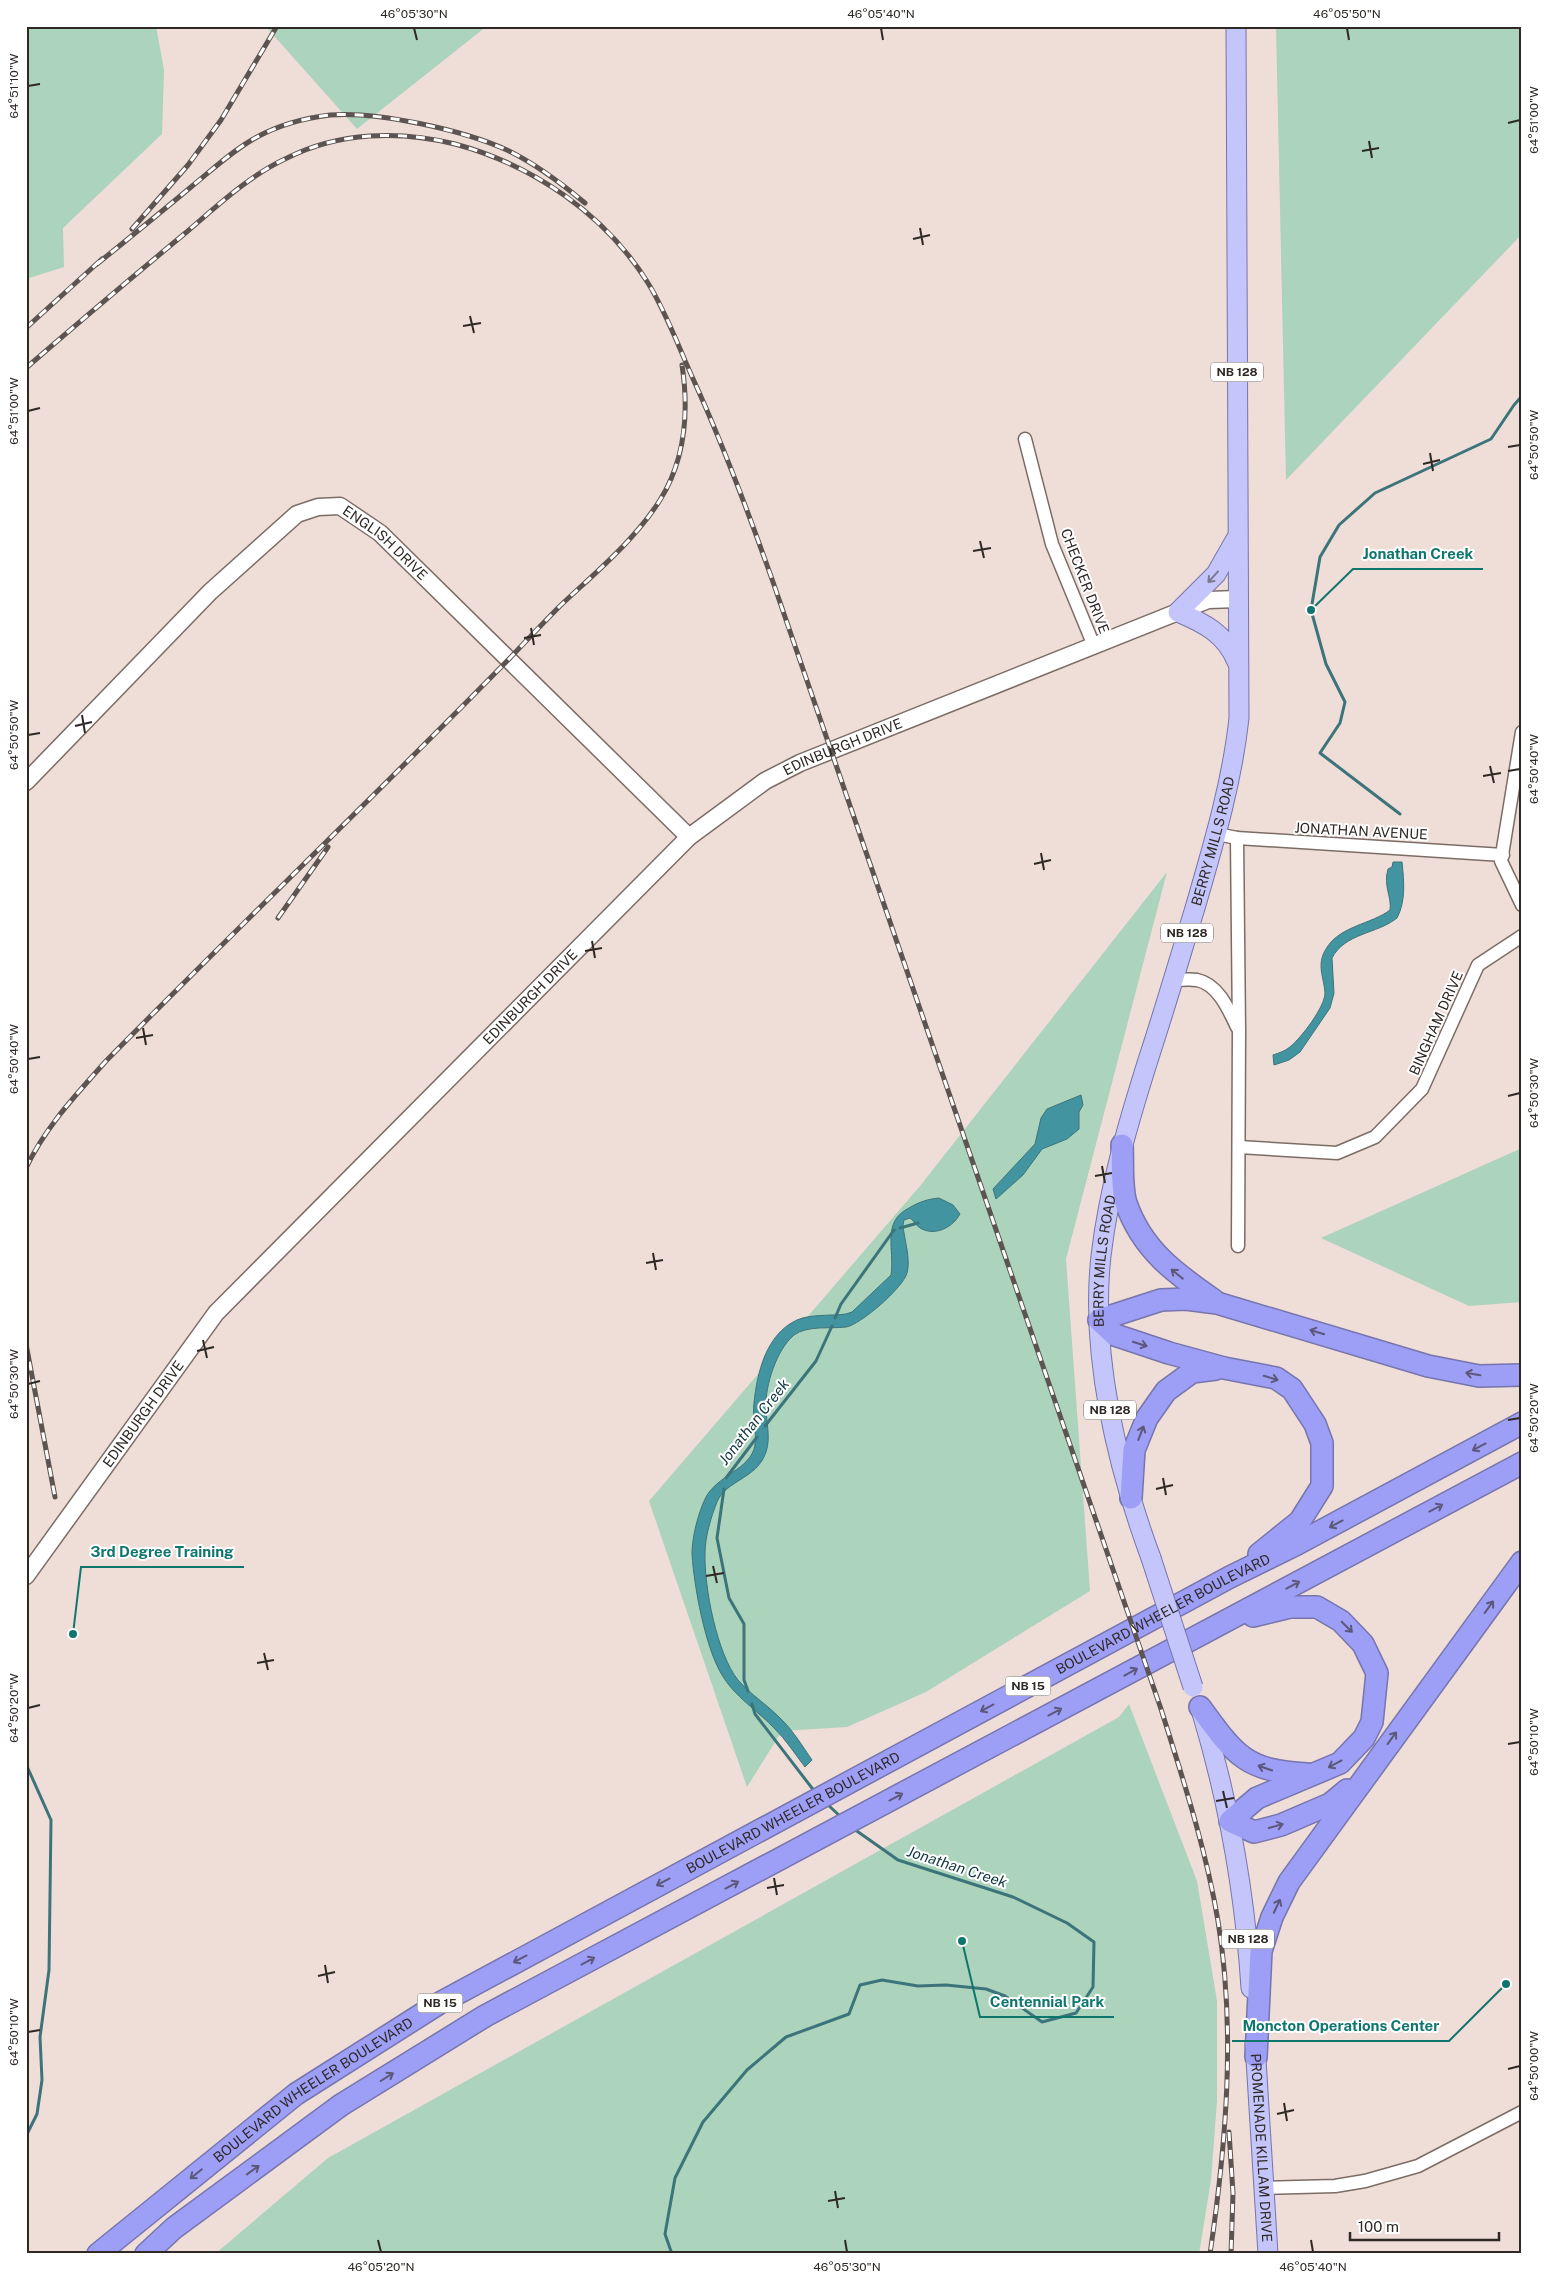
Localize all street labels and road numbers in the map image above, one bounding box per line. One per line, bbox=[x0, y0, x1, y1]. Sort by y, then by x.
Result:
road number: NB 128 bbox=[1211, 362, 1263, 382]
street label: ENGLISH DRIVE bbox=[340, 502, 431, 583]
street label: CHECKER DRIVE bbox=[1058, 526, 1112, 636]
street label: EDINBURGH DRIVE bbox=[780, 715, 905, 778]
street label: BERRY MILLS ROAD bbox=[1188, 775, 1238, 908]
street label: JONATHAN AVENUE bbox=[1294, 820, 1428, 842]
road number: NB 128 bbox=[1161, 924, 1213, 942]
street label: EDINBURGH DRIVE bbox=[480, 946, 581, 1048]
street label: BINGHAM DRIVE bbox=[1406, 969, 1466, 1077]
street label: BERRY MILLS ROAD bbox=[1090, 1193, 1119, 1328]
street label: EDINBURGH DRIVE bbox=[99, 1358, 187, 1470]
road number: NB 128 bbox=[1084, 1400, 1136, 1420]
street label: BOULEVARD WHEELER BOULEVARD bbox=[1053, 1550, 1273, 1677]
road number: NB 15 bbox=[1006, 1676, 1050, 1695]
street label: BOULEVARD WHEELER BOULEVARD bbox=[683, 1748, 903, 1877]
road number: NB 128 bbox=[1222, 1930, 1274, 1948]
road number: NB 15 bbox=[418, 1994, 462, 2012]
street label: BOULEVARD WHEELER BOULEVARD bbox=[210, 2014, 416, 2166]
street label: PROMENADE KILLAM DRIVE bbox=[1248, 2053, 1275, 2243]

